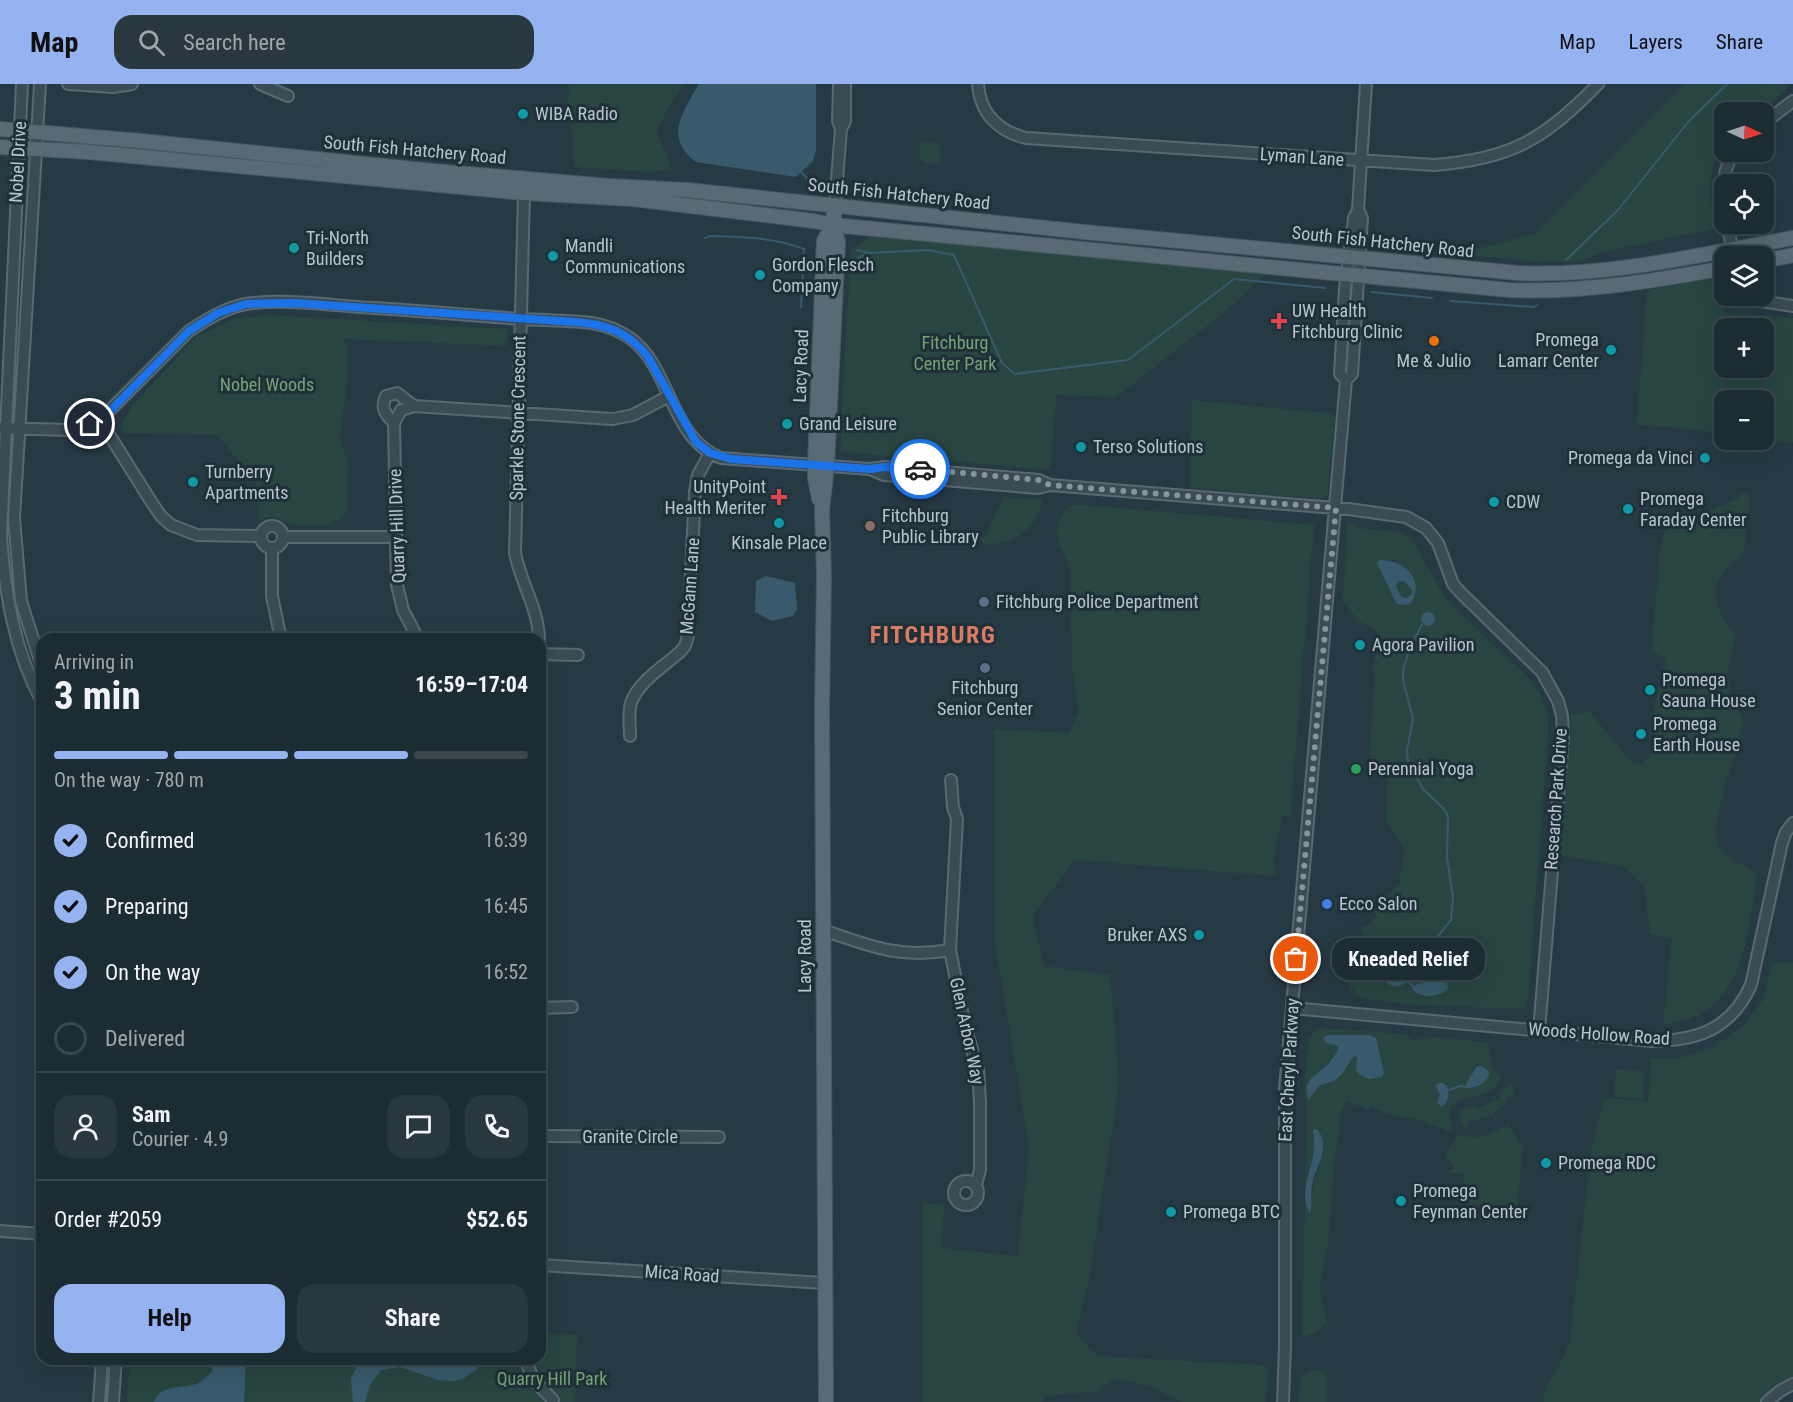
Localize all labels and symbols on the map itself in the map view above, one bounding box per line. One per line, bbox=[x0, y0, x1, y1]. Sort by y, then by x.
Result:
north arrow bbox=[1714, 102, 1774, 162]
place label: WIBA Radio bbox=[535, 103, 618, 124]
marker: WIBA Radio bbox=[516, 107, 530, 121]
street label: Nobel Drive bbox=[5, 121, 30, 203]
street label: South Fish Hatchery Road bbox=[323, 131, 507, 168]
street label: Lyman Lane bbox=[1259, 143, 1345, 170]
street label: South Fish Hatchery Road bbox=[807, 173, 991, 214]
street label: South Fish Hatchery Road bbox=[1291, 221, 1475, 262]
place label: Tri-North Builders bbox=[306, 227, 369, 269]
place label: Mandli Communications bbox=[565, 235, 685, 277]
marker: Tri-North Builders bbox=[287, 241, 301, 255]
marker: Mandli Communications bbox=[546, 249, 560, 263]
place label: Gordon Flesch Company bbox=[772, 254, 874, 296]
marker: Gordon Flesch Company bbox=[753, 268, 767, 282]
place label: UW Health Fitchburg Clinic bbox=[1292, 300, 1403, 342]
marker: UW Health Fitchburg Clinic bbox=[1270, 312, 1288, 330]
street label: Lacy Road bbox=[789, 329, 812, 403]
place label: Promega Lamarr Center bbox=[1498, 329, 1600, 371]
park label: Fitchburg Center Park bbox=[914, 332, 996, 374]
marker: Me & Julio bbox=[1427, 334, 1441, 348]
street label: Sparkle Stone Crescent bbox=[506, 335, 529, 501]
marker: Promega Lamarr Center bbox=[1604, 343, 1618, 357]
place label: Me & Julio bbox=[1397, 350, 1471, 371]
park label: Nobel Woods bbox=[220, 374, 314, 395]
pin bbox=[64, 398, 115, 449]
place label: Grand Leisure bbox=[799, 413, 897, 434]
marker: Grand Leisure bbox=[780, 417, 794, 431]
place label: Terso Solutions bbox=[1093, 436, 1203, 457]
courier bbox=[890, 439, 950, 499]
marker: Terso Solutions bbox=[1074, 440, 1088, 454]
place label: Promega da Vinci bbox=[1568, 447, 1693, 468]
marker: Promega da Vinci bbox=[1698, 451, 1712, 465]
place label: Turnberry Apartments bbox=[205, 461, 288, 503]
street label: Quarry Hill Drive bbox=[384, 468, 409, 584]
marker: Turnberry Apartments bbox=[186, 475, 200, 489]
place label: UnityPoint Health Meriter bbox=[665, 476, 767, 518]
marker: UnityPoint Health Meriter bbox=[770, 488, 788, 506]
place label: Promega Faraday Center bbox=[1640, 488, 1747, 530]
place label: CDW bbox=[1506, 491, 1540, 512]
marker: CDW bbox=[1487, 495, 1501, 509]
marker: Promega Faraday Center bbox=[1621, 502, 1635, 516]
place label: Fitchburg Public Library bbox=[882, 505, 979, 547]
marker: Kinsale Place bbox=[772, 516, 786, 530]
marker: Fitchburg Public Library bbox=[863, 519, 877, 533]
place label: Kinsale Place bbox=[731, 532, 827, 553]
street label: McGann Lane bbox=[676, 537, 703, 635]
place label: Fitchburg Police Department bbox=[996, 591, 1199, 612]
marker: Fitchburg Police Department bbox=[977, 595, 991, 609]
district label: FITCHBURG bbox=[870, 621, 996, 649]
place label: Agora Pavilion bbox=[1372, 634, 1474, 655]
marker: Agora Pavilion bbox=[1353, 638, 1367, 652]
marker: Fitchburg Senior Center bbox=[978, 661, 992, 675]
place label: Promega Sauna House bbox=[1662, 669, 1756, 711]
place label: Fitchburg Senior Center bbox=[937, 677, 1033, 719]
marker: Promega Sauna House bbox=[1643, 683, 1657, 697]
place label: Promega Earth House bbox=[1653, 713, 1740, 755]
street label: Research Park Drive bbox=[1540, 727, 1571, 870]
marker: Promega Earth House bbox=[1634, 727, 1648, 741]
place label: Perennial Yoga bbox=[1368, 758, 1474, 779]
marker: Perennial Yoga bbox=[1349, 762, 1363, 776]
place label: Ecco Salon bbox=[1339, 893, 1417, 914]
marker: Ecco Salon bbox=[1320, 897, 1334, 911]
street label: Lacy Road bbox=[794, 919, 815, 993]
place label: Bruker AXS bbox=[1107, 924, 1187, 945]
marker: Bruker AXS bbox=[1192, 928, 1206, 942]
pin bbox=[1270, 933, 1321, 984]
callout: Kneaded Relief bbox=[1332, 938, 1485, 980]
street label: Glen Arbor Way bbox=[946, 975, 989, 1087]
street label: East Cheryl Parkway bbox=[1274, 997, 1303, 1142]
street label: Woods Hollow Road bbox=[1527, 1018, 1671, 1049]
street label: Granite Circle bbox=[582, 1126, 678, 1147]
place label: Promega RDC bbox=[1558, 1152, 1656, 1173]
marker: Promega RDC bbox=[1539, 1156, 1553, 1170]
place label: Promega Feynman Center bbox=[1413, 1180, 1528, 1222]
marker: Promega Feynman Center bbox=[1394, 1194, 1408, 1208]
place label: Promega BTC bbox=[1183, 1201, 1280, 1222]
marker: Promega BTC bbox=[1164, 1205, 1178, 1219]
street label: Mica Road bbox=[644, 1260, 720, 1287]
park label: Quarry Hill Park bbox=[497, 1368, 607, 1389]

